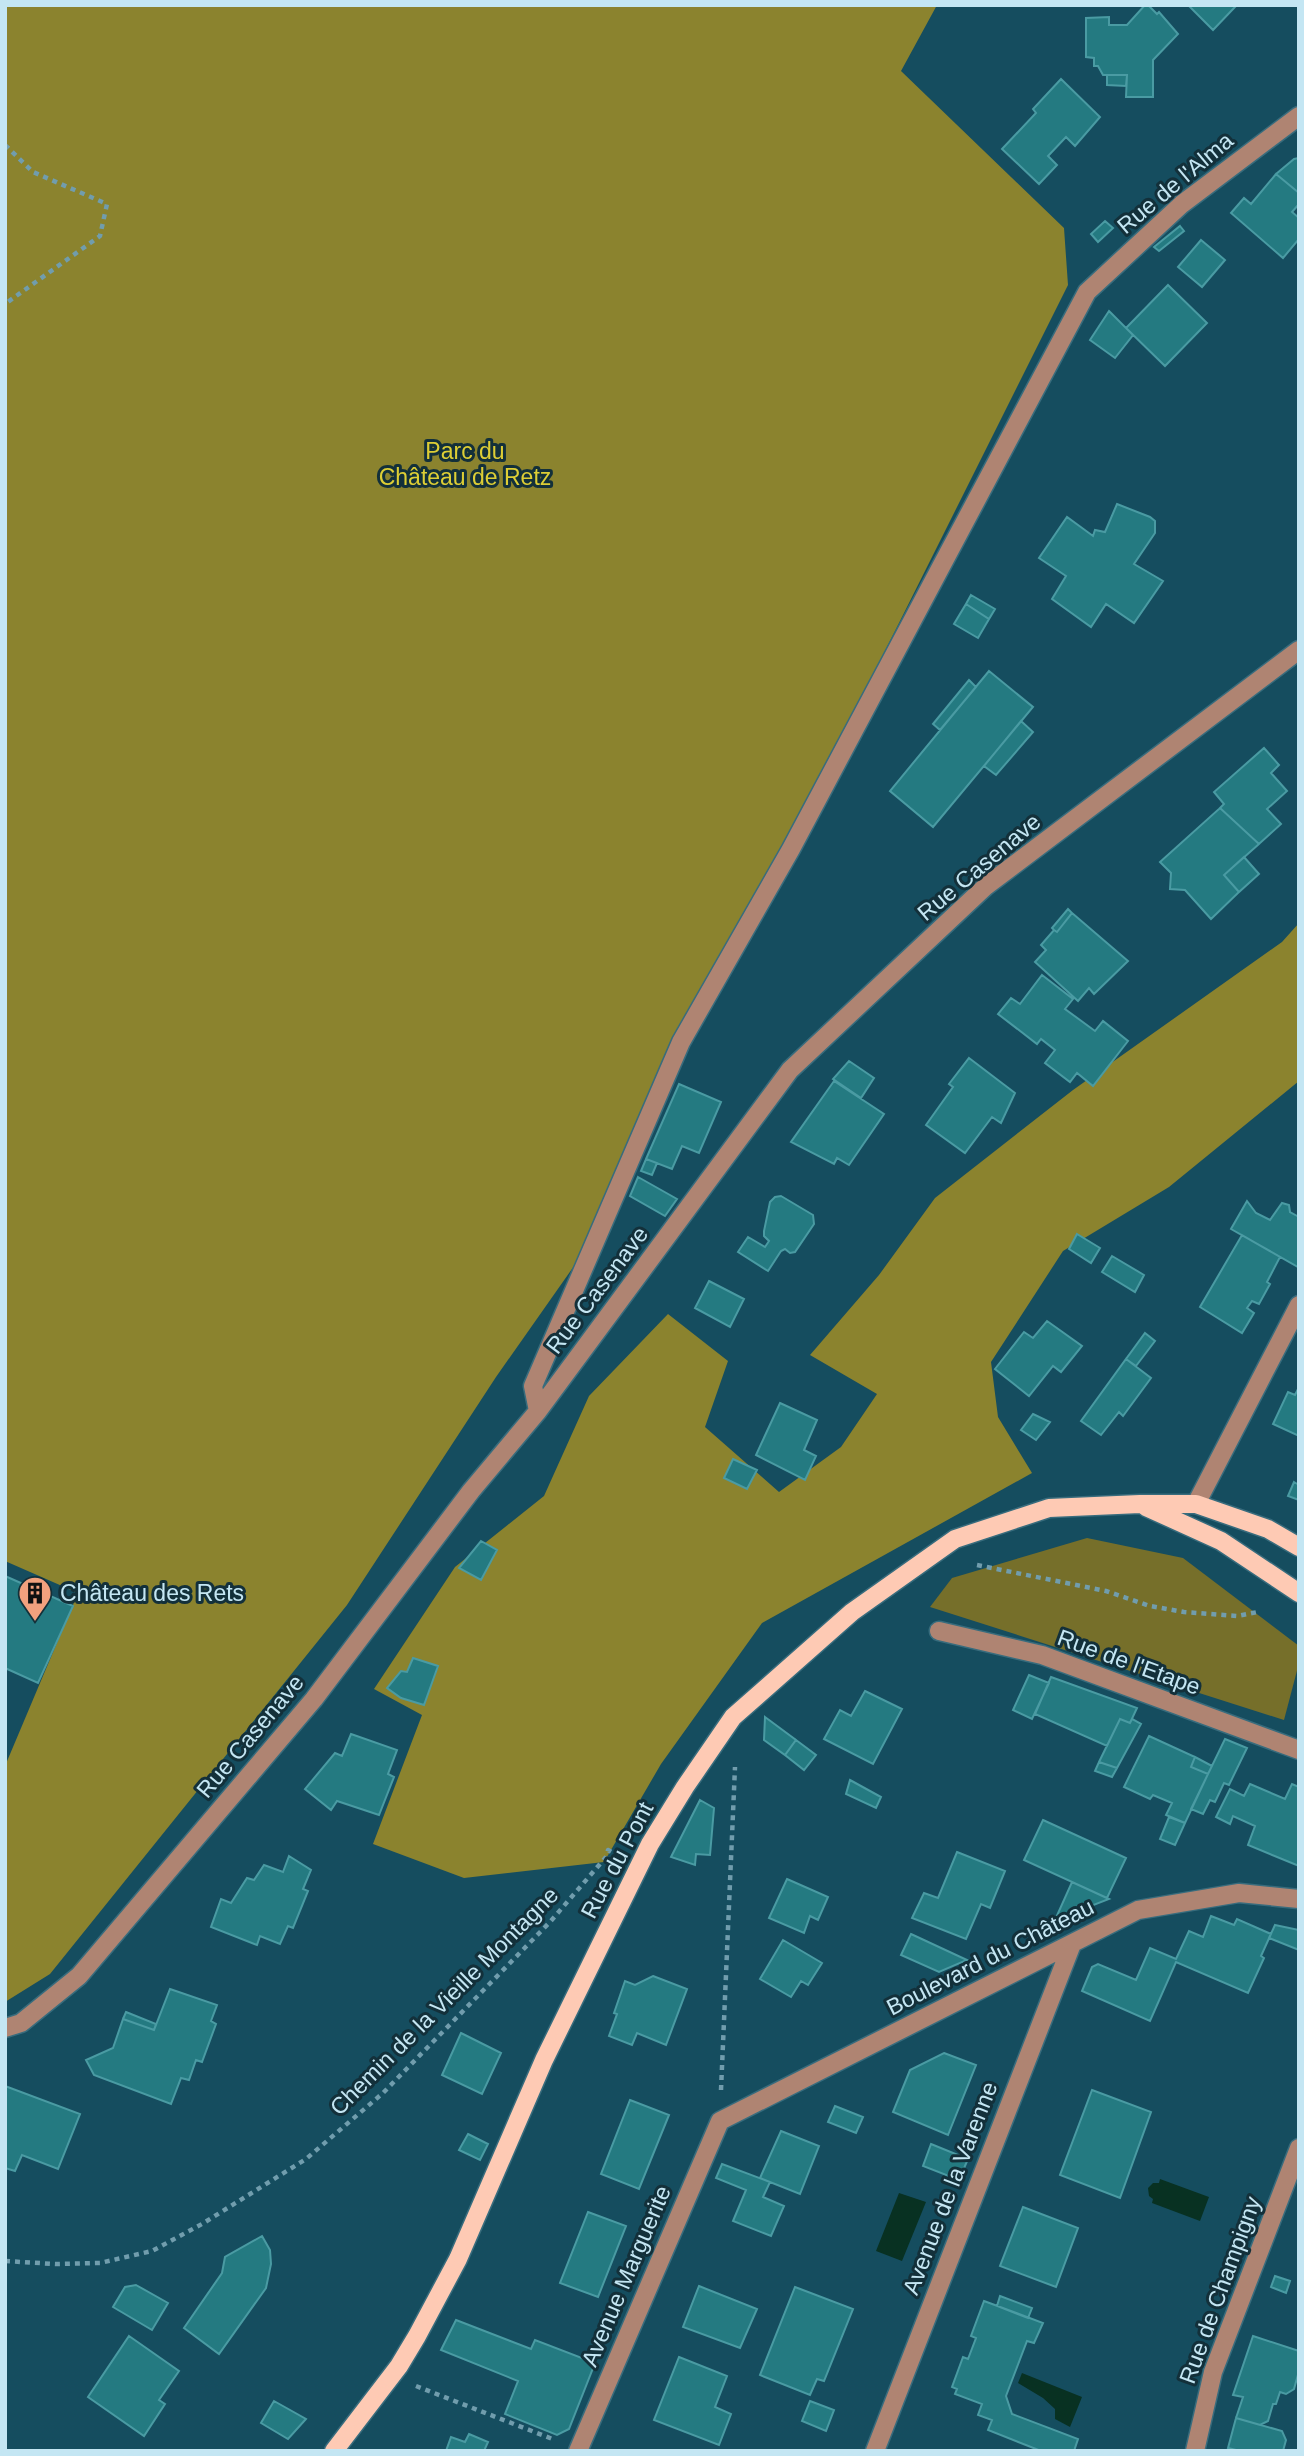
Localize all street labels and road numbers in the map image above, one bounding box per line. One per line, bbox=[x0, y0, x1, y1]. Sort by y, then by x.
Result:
street label: Rue de l'Alma bbox=[1112, 127, 1238, 239]
street label: Rue Casenave bbox=[912, 808, 1046, 926]
street label: Rue Casenave bbox=[541, 1221, 653, 1359]
street label: Rue de l'Etape bbox=[1054, 1624, 1204, 1700]
street label: Rue Casenave bbox=[191, 1669, 309, 1803]
street label: Rue du Pont bbox=[576, 1797, 659, 1923]
street label: Chemin de la Vieille Montagne bbox=[325, 1882, 563, 2120]
street label: Boulevard du Château bbox=[882, 1893, 1098, 2021]
street label: Avenue de la Varenne bbox=[897, 2078, 1003, 2298]
street label: Avenue Marguerite bbox=[576, 2182, 676, 2370]
street label: Rue de Champigny bbox=[1174, 2193, 1266, 2387]

